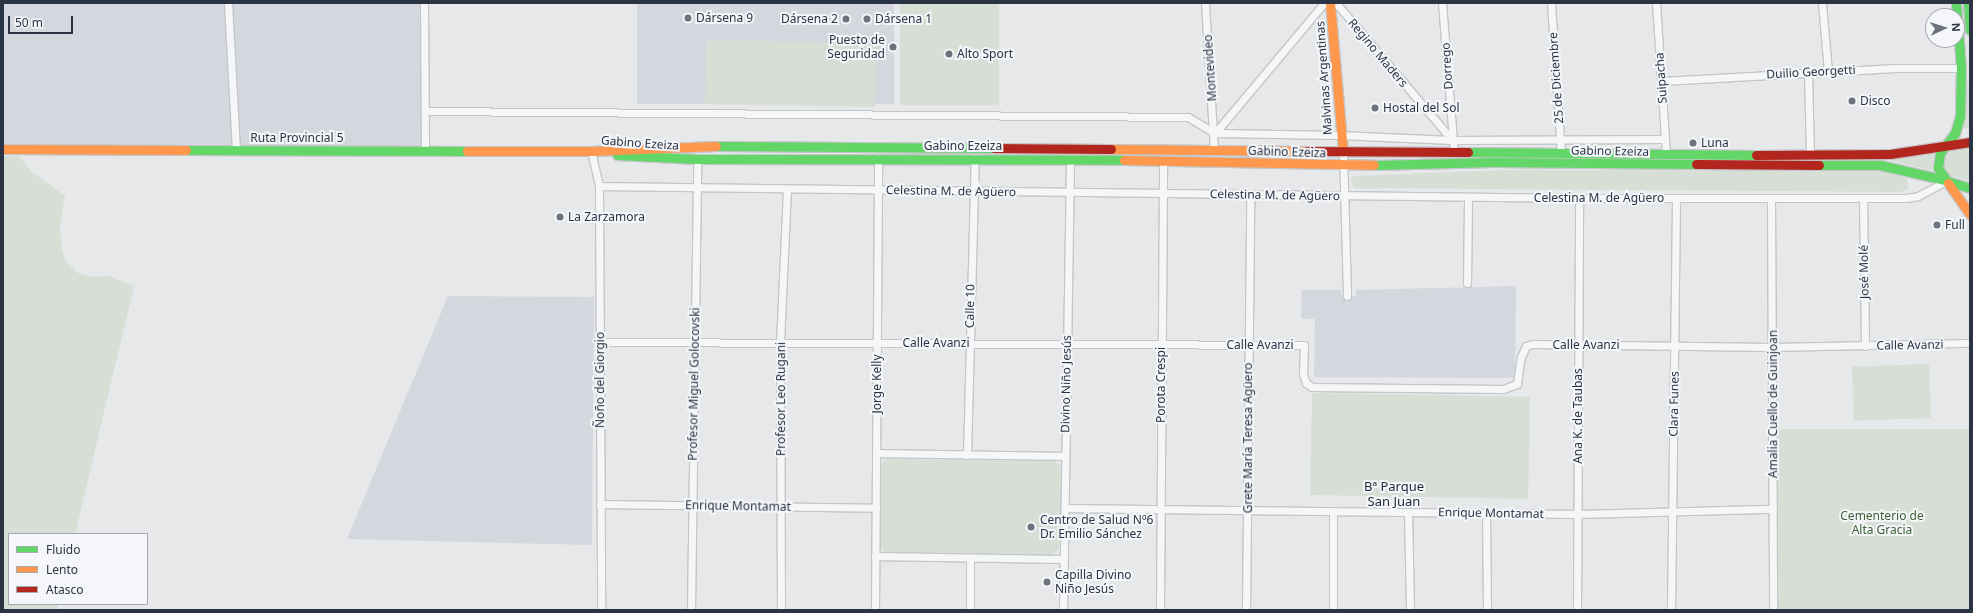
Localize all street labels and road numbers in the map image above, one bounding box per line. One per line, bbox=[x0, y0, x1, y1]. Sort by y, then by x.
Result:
street label: Regino Maders bbox=[1345, 16, 1411, 90]
street label: Malvinas Argentinas bbox=[1313, 20, 1335, 136]
street label: 25 de Diciembre bbox=[1546, 32, 1566, 124]
street label: Montevideo bbox=[1200, 34, 1220, 102]
street label: Dorrego bbox=[1438, 42, 1456, 90]
street label: Suipacha bbox=[1652, 52, 1670, 104]
street label: Duilio Georgetti bbox=[1766, 62, 1856, 82]
street label: Ruta Provincial 5 bbox=[250, 131, 344, 145]
street label: Gabino Ezeiza bbox=[600, 133, 680, 153]
street label: Gabino Ezeiza bbox=[924, 139, 1002, 153]
street label: Gabino Ezeiza bbox=[1248, 143, 1326, 161]
street label: Gabino Ezeiza bbox=[1571, 143, 1649, 159]
street label: Celestina M. de Agüero bbox=[886, 183, 1016, 199]
street label: Celestina M. de Agüero bbox=[1210, 187, 1340, 203]
street label: Celestina M. de Agüero bbox=[1534, 191, 1664, 205]
street label: José Molé bbox=[1856, 245, 1872, 299]
street label: Calle 10 bbox=[962, 284, 978, 328]
street label: Profesor Miguel Golocovski bbox=[685, 307, 703, 461]
street label: Amalia Cuello de Guinjoan bbox=[1766, 330, 1780, 478]
street label: Ñoño del Giorgio bbox=[593, 332, 607, 428]
street label: Divino Niño Jesús bbox=[1058, 335, 1074, 433]
street label: Calle Avanzi bbox=[902, 336, 970, 350]
street label: Calle Avanzi bbox=[1876, 337, 1944, 353]
street label: Calle Avanzi bbox=[1226, 338, 1294, 352]
street label: Calle Avanzi bbox=[1552, 338, 1620, 352]
street label: Profesor Leo Rugani bbox=[774, 342, 788, 456]
street label: Porota Crespi bbox=[1154, 347, 1168, 423]
street label: Jorge Kelly bbox=[870, 354, 884, 414]
street label: Grete María Teresa Agüero bbox=[1241, 363, 1255, 513]
street label: Ana K. de Taubas bbox=[1571, 368, 1585, 464]
street label: Clara Funes bbox=[1666, 371, 1682, 437]
street label: Enrique Montamat bbox=[685, 498, 791, 514]
street label: Enrique Montamat bbox=[1438, 505, 1544, 521]

